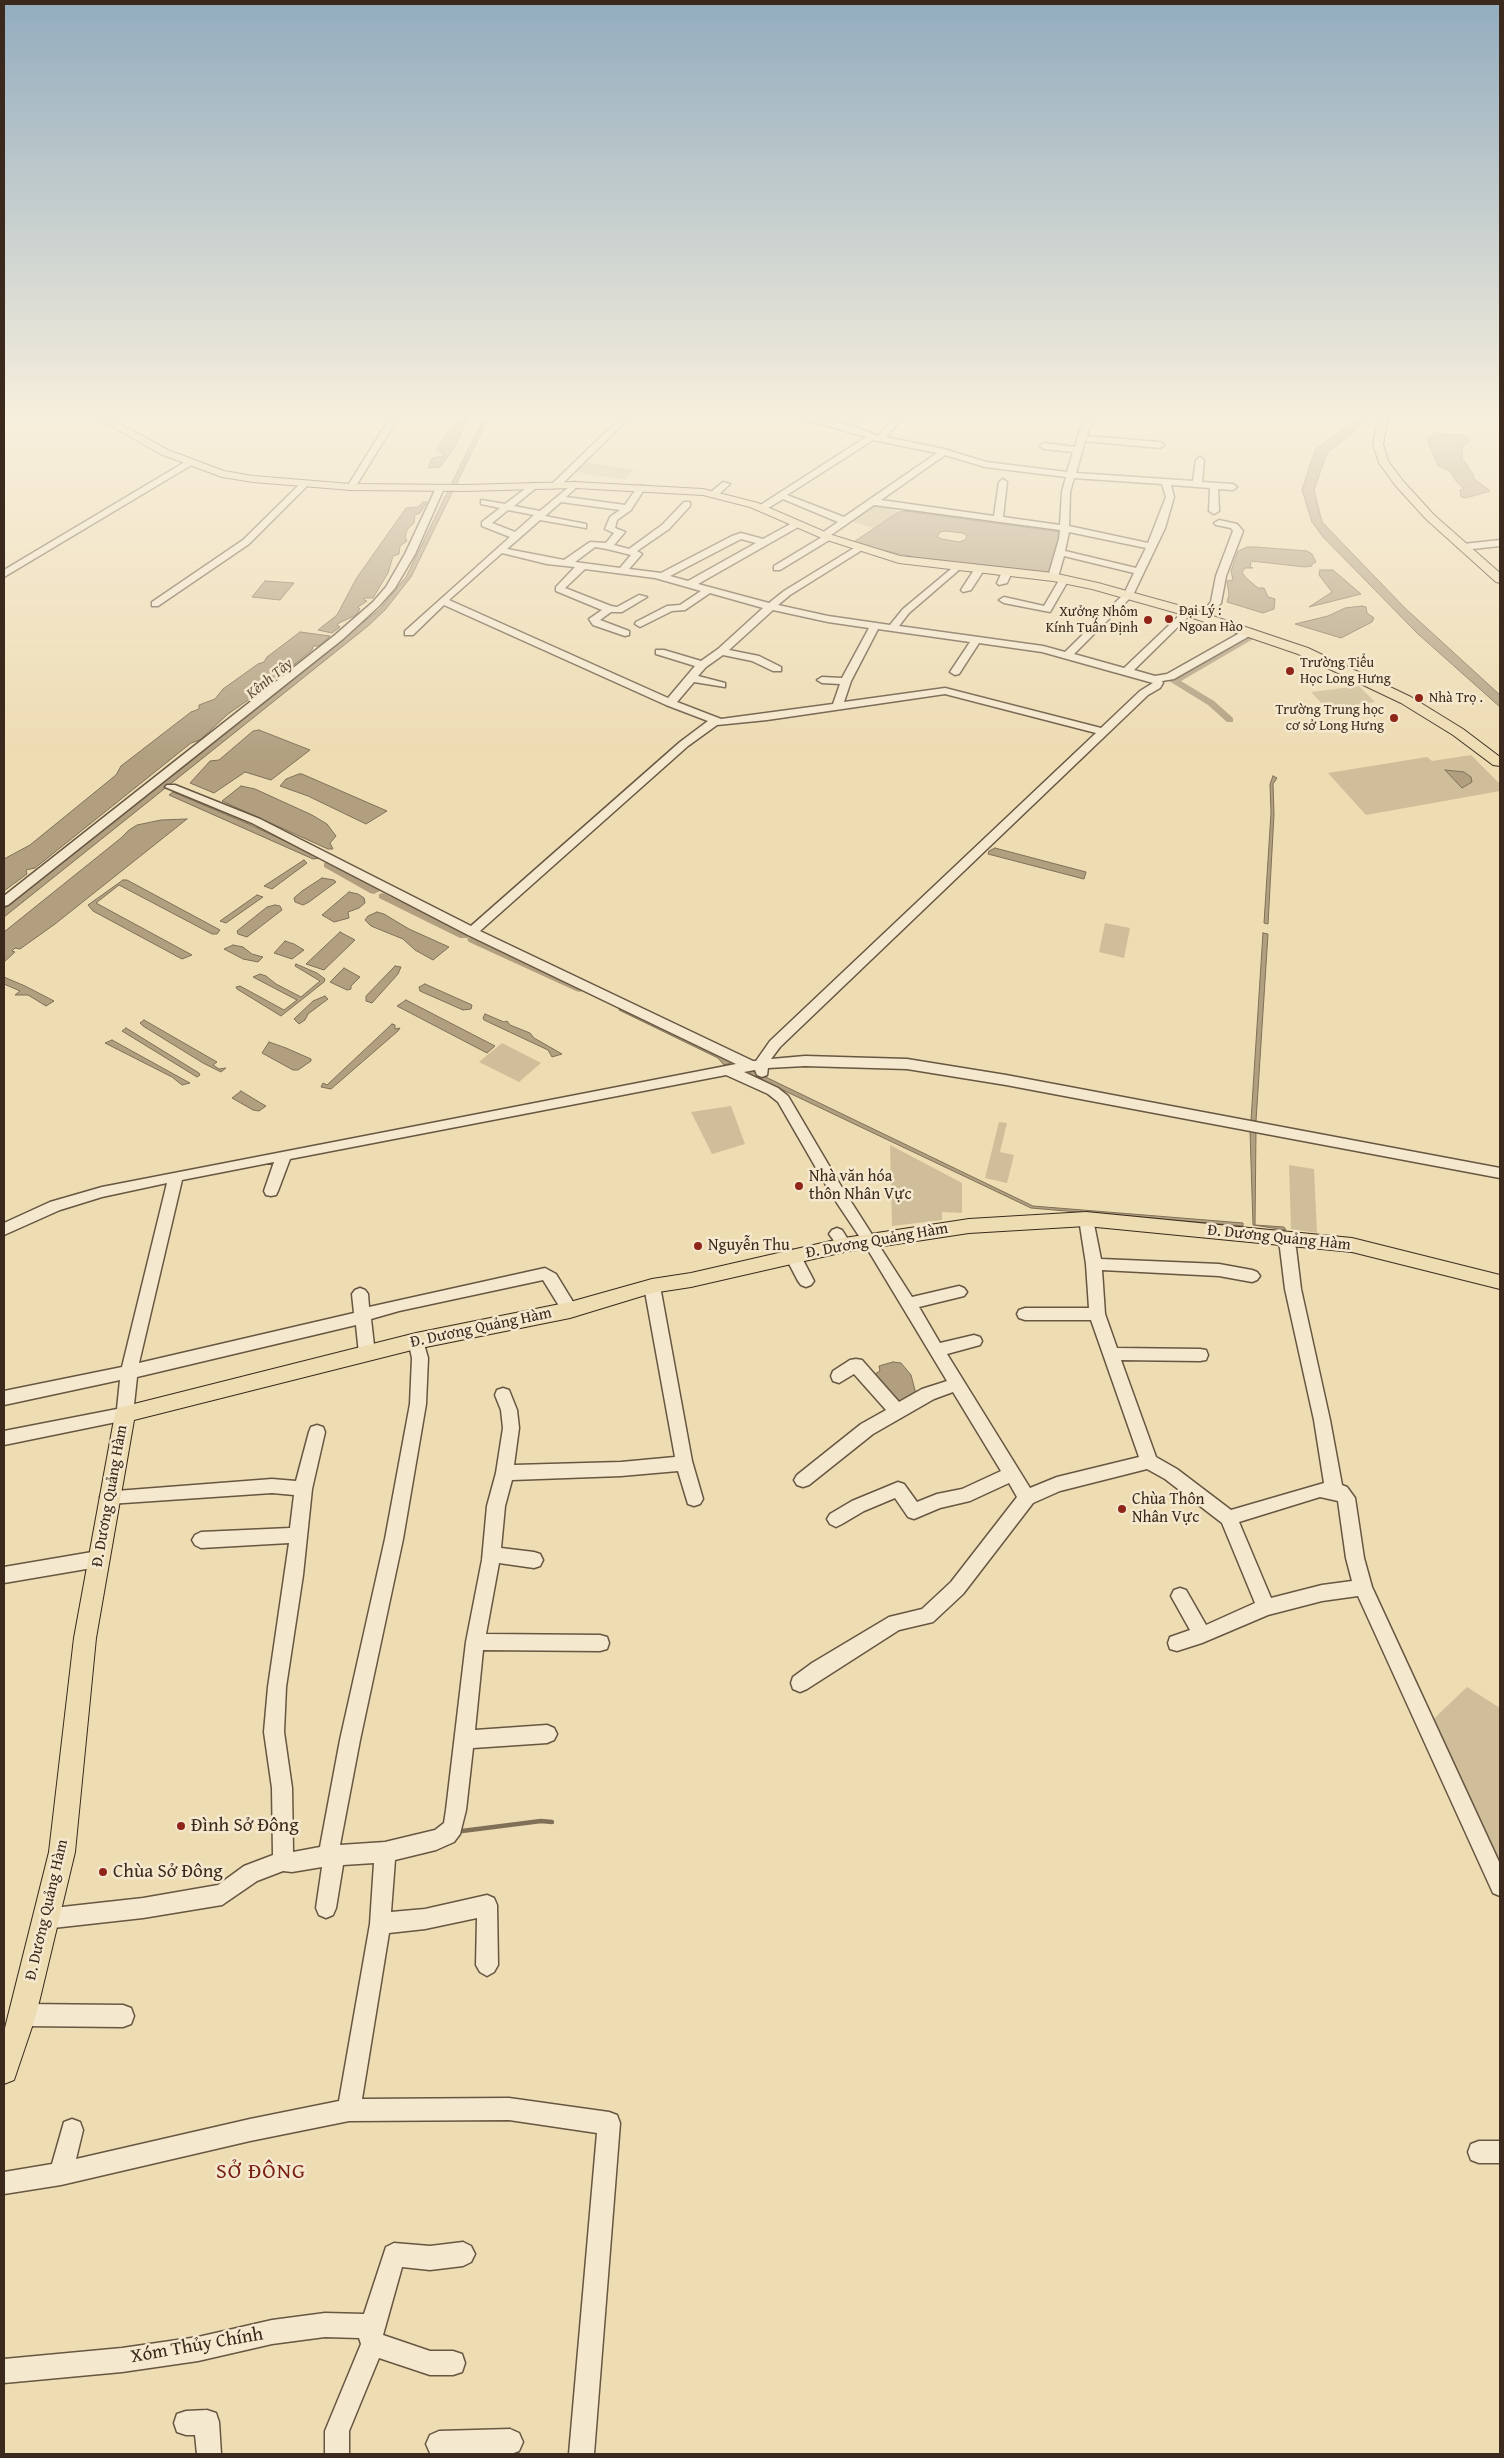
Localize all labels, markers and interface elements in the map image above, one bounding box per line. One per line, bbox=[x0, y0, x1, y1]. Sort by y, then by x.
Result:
place label: Đại Lý : Ngoan Hào bbox=[1179, 603, 1243, 636]
place label: Xưởng Nhôm Kính Tuấn Định bbox=[1046, 604, 1138, 636]
marker: Đại Lý : Ngoan Hào bbox=[1163, 613, 1175, 625]
marker: Xưởng Nhôm Kính Tuấn Định bbox=[1142, 614, 1154, 626]
water label: Kênh Tây bbox=[243, 655, 297, 703]
place label: Trường Tiểu Học Long Hưng bbox=[1300, 655, 1391, 688]
marker: Trường Tiểu Học Long Hưng bbox=[1284, 665, 1296, 677]
place label: Nhà Trọ . bbox=[1429, 690, 1483, 706]
marker: Nhà Trọ . bbox=[1413, 692, 1425, 704]
place label: Trường Trung học cơ sở Long Hưng bbox=[1276, 702, 1384, 734]
marker: Trường Trung học cơ sở Long Hưng bbox=[1388, 712, 1400, 724]
place label: Nhà văn hóa thôn Nhân Vực bbox=[809, 1167, 912, 1205]
marker: Nhà văn hóa thôn Nhân Vực bbox=[793, 1180, 805, 1192]
street label: Đ. Dương Quảng Hàm bbox=[804, 1219, 950, 1263]
street label: Đ. Dương Quảng Hàm bbox=[1206, 1221, 1352, 1255]
place label: Nguyễn Thu bbox=[708, 1236, 790, 1256]
marker: Nguyễn Thu bbox=[692, 1240, 704, 1252]
street label: Đ. Dương Quảng Hàm bbox=[409, 1304, 553, 1352]
street label: Đ. Dương Quảng Hàm bbox=[88, 1423, 132, 1569]
place label: Chùa Thôn Nhân Vực bbox=[1132, 1490, 1205, 1528]
marker: Chùa Thôn Nhân Vực bbox=[1116, 1503, 1128, 1515]
place label: Đình Sở Đông bbox=[191, 1815, 299, 1837]
marker: Đình Sở Đông bbox=[175, 1820, 187, 1832]
street label: Đ. Dương Quảng Hàm bbox=[21, 1838, 73, 1982]
place label: Chùa Sở Đông bbox=[113, 1861, 223, 1883]
marker: Chùa Sở Đông bbox=[97, 1866, 109, 1878]
district label: SỞ ĐÔNG bbox=[215, 2159, 307, 2185]
street label: Xóm Thủy Chính bbox=[129, 2323, 265, 2369]

